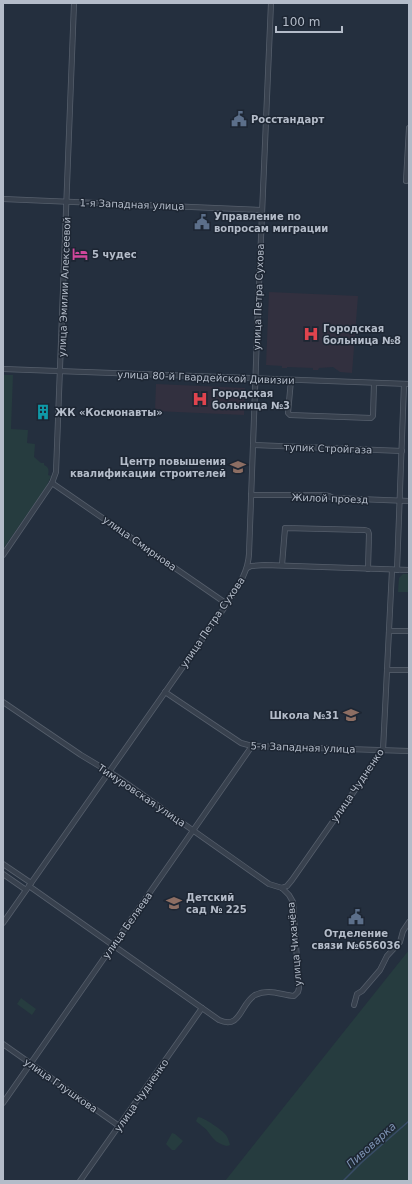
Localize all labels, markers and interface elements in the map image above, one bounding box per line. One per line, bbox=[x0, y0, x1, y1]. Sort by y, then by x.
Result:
scale bar bbox=[276, 8, 342, 34]
text: 100 m bbox=[282, 15, 320, 29]
public building icon: Росстандарт bbox=[230, 110, 248, 128]
place label: Росстандарт bbox=[251, 114, 324, 125]
street label: 1-я Западная улица bbox=[79, 197, 185, 212]
place label: Управление по вопросам миграции bbox=[214, 211, 328, 234]
public building icon: Управление по вопросам миграции bbox=[193, 213, 211, 231]
street label: улица Эмилии Алексеевой bbox=[57, 217, 72, 357]
street label: улица Петра Сухова bbox=[251, 243, 266, 351]
hotel icon: 5 чудес bbox=[71, 245, 89, 263]
place label: 5 чудес bbox=[92, 249, 137, 260]
place label: Городская больница №8 bbox=[323, 323, 401, 346]
hospital icon: Городская больница №8 bbox=[302, 325, 320, 343]
street label: улица 80-й Гвардейской Дивизии bbox=[117, 369, 295, 386]
place label: Городская больница №3 bbox=[212, 388, 290, 411]
hospital icon: Городская больница №3 bbox=[191, 390, 209, 408]
building icon: ЖК «Космонавты» bbox=[34, 403, 52, 421]
place label: ЖК «Космонавты» bbox=[55, 407, 163, 418]
street label: тупик Стройгаза bbox=[284, 441, 372, 456]
place label: Центр повышения квалификации строителей bbox=[70, 456, 226, 479]
school or university icon: Центр повышения квалификации строителей bbox=[229, 458, 247, 476]
street label: Жилой проезд bbox=[291, 492, 369, 505]
street label: улица Смирнова bbox=[101, 514, 178, 573]
street label: улица Петра Сухова bbox=[178, 575, 247, 670]
school or university icon: Школа №31 bbox=[342, 706, 360, 724]
place label: Школа №31 bbox=[269, 710, 339, 721]
street label: 5-я Западная улица bbox=[250, 740, 356, 755]
street label: улица Чудненко bbox=[329, 747, 386, 824]
street label: Тимуровская улица bbox=[95, 761, 188, 829]
street label: улица Беляева bbox=[100, 890, 154, 961]
place label: Детский сад № 225 bbox=[186, 892, 247, 915]
school or university icon: Детский сад № 225 bbox=[165, 894, 183, 912]
street label: улица Чихачёва bbox=[285, 901, 304, 986]
public building icon: Отделение связи №656036 bbox=[347, 908, 365, 926]
place label: Отделение связи №656036 bbox=[312, 928, 400, 951]
street label: улица Глушкова bbox=[22, 1056, 99, 1115]
street label: улица Чудненко bbox=[112, 1057, 171, 1134]
water label: Пивоварка bbox=[344, 1120, 399, 1171]

